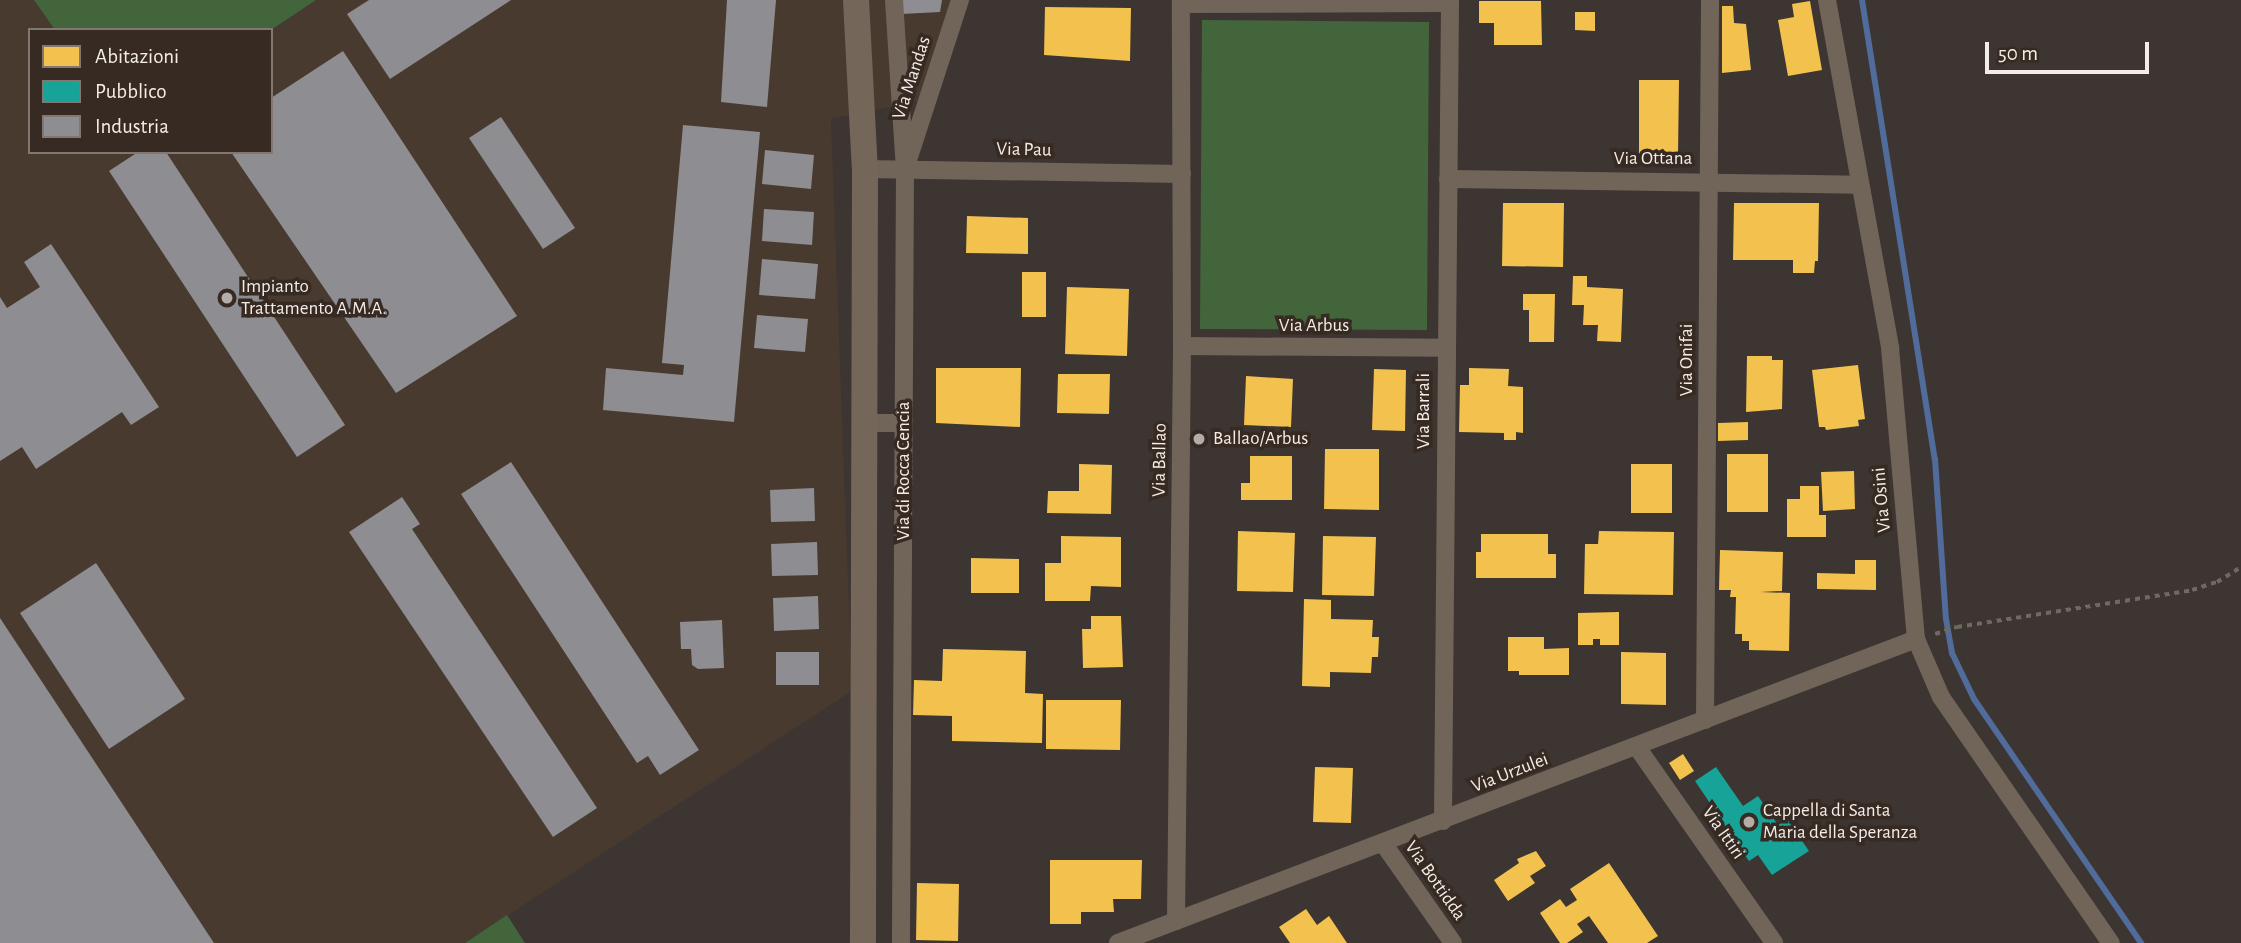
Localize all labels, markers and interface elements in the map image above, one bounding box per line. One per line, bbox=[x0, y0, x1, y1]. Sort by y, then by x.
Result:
legend bbox=[28, 28, 273, 154]
scale bar bbox=[1989, 28, 2154, 72]
street label: Via Mandas bbox=[888, 34, 936, 122]
text: 50 m bbox=[1998, 43, 2038, 64]
text: Abitazioni bbox=[95, 46, 179, 67]
text: Pubblico bbox=[95, 81, 167, 102]
text: Industria bbox=[95, 116, 169, 137]
street label: Via Pau bbox=[996, 138, 1052, 162]
street label: Via Ottana bbox=[1614, 148, 1692, 170]
place label: Impianto Trattamento A.M.A. bbox=[241, 276, 387, 320]
marker: Impianto Trattamento A.M.A. bbox=[219, 290, 235, 306]
street label: Via Arbus bbox=[1279, 315, 1349, 337]
street label: Via Onifai bbox=[1676, 324, 1698, 396]
street label: Via Barrali bbox=[1413, 373, 1435, 449]
street label: Via di Rocca Cencia bbox=[893, 401, 915, 541]
street label: Via Ballao bbox=[1148, 423, 1172, 497]
place label: Ballao/Arbus bbox=[1213, 428, 1308, 450]
marker: Ballao/Arbus bbox=[1191, 431, 1207, 447]
street label: Via Osini bbox=[1868, 466, 1896, 534]
street label: Via Urzulei bbox=[1468, 748, 1552, 798]
place label: Cappella di Santa Maria della Speranza bbox=[1763, 800, 1917, 844]
street label: Via Ittiri bbox=[1697, 802, 1749, 864]
marker: Cappella di Santa Maria della Speranza bbox=[1741, 814, 1757, 830]
street label: Via Bottidda bbox=[1399, 837, 1471, 925]

